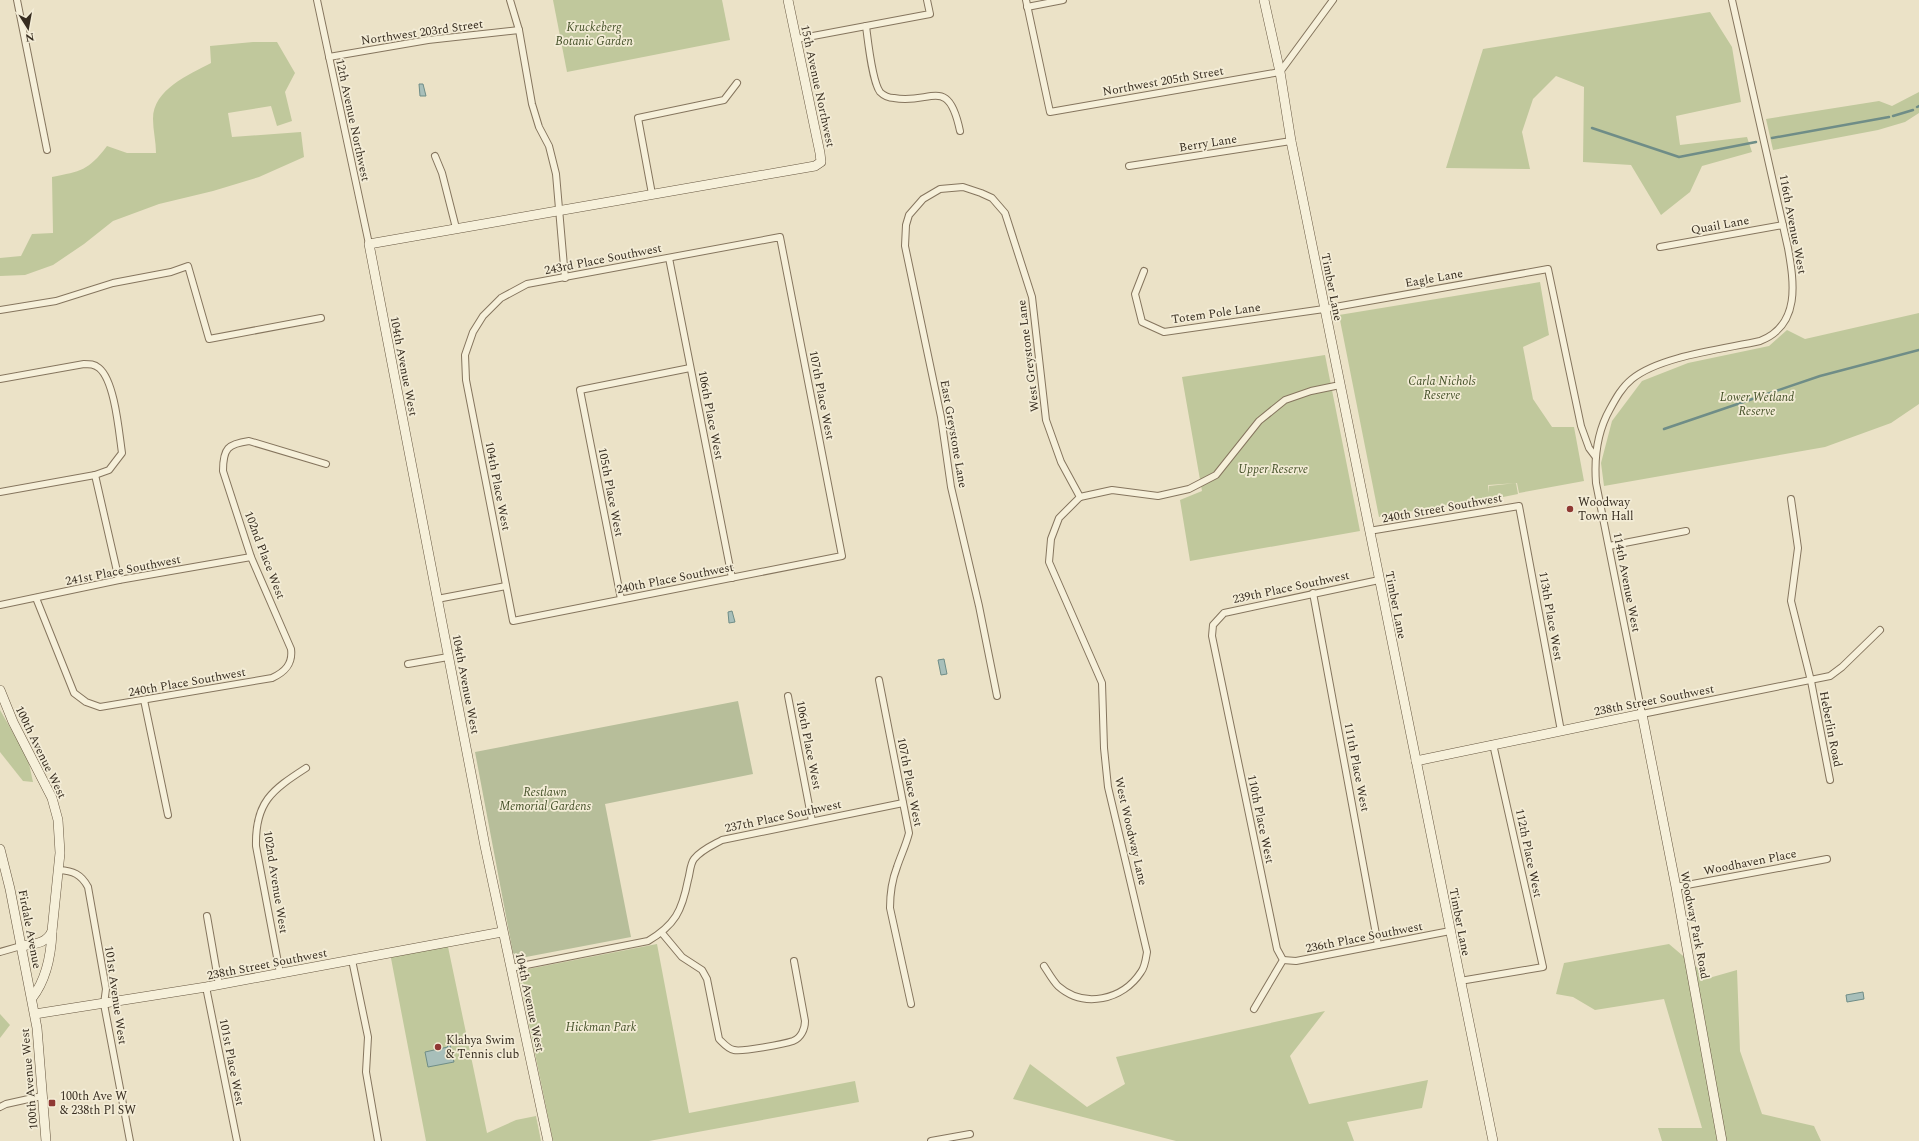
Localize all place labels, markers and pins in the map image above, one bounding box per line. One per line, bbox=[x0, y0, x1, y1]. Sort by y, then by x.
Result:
place label: Woodway Town Hall bbox=[1578, 493, 1634, 526]
marker: Woodway Town Hall bbox=[1565, 504, 1575, 514]
place label: Klahya Swim & Tennis club bbox=[446, 1031, 519, 1064]
marker: Klahya Swim & Tennis club bbox=[433, 1042, 443, 1052]
place label: 100th Ave W & 238th Pl SW bbox=[60, 1087, 136, 1120]
marker: 100th Ave W & 238th Pl SW bbox=[47, 1098, 57, 1108]

